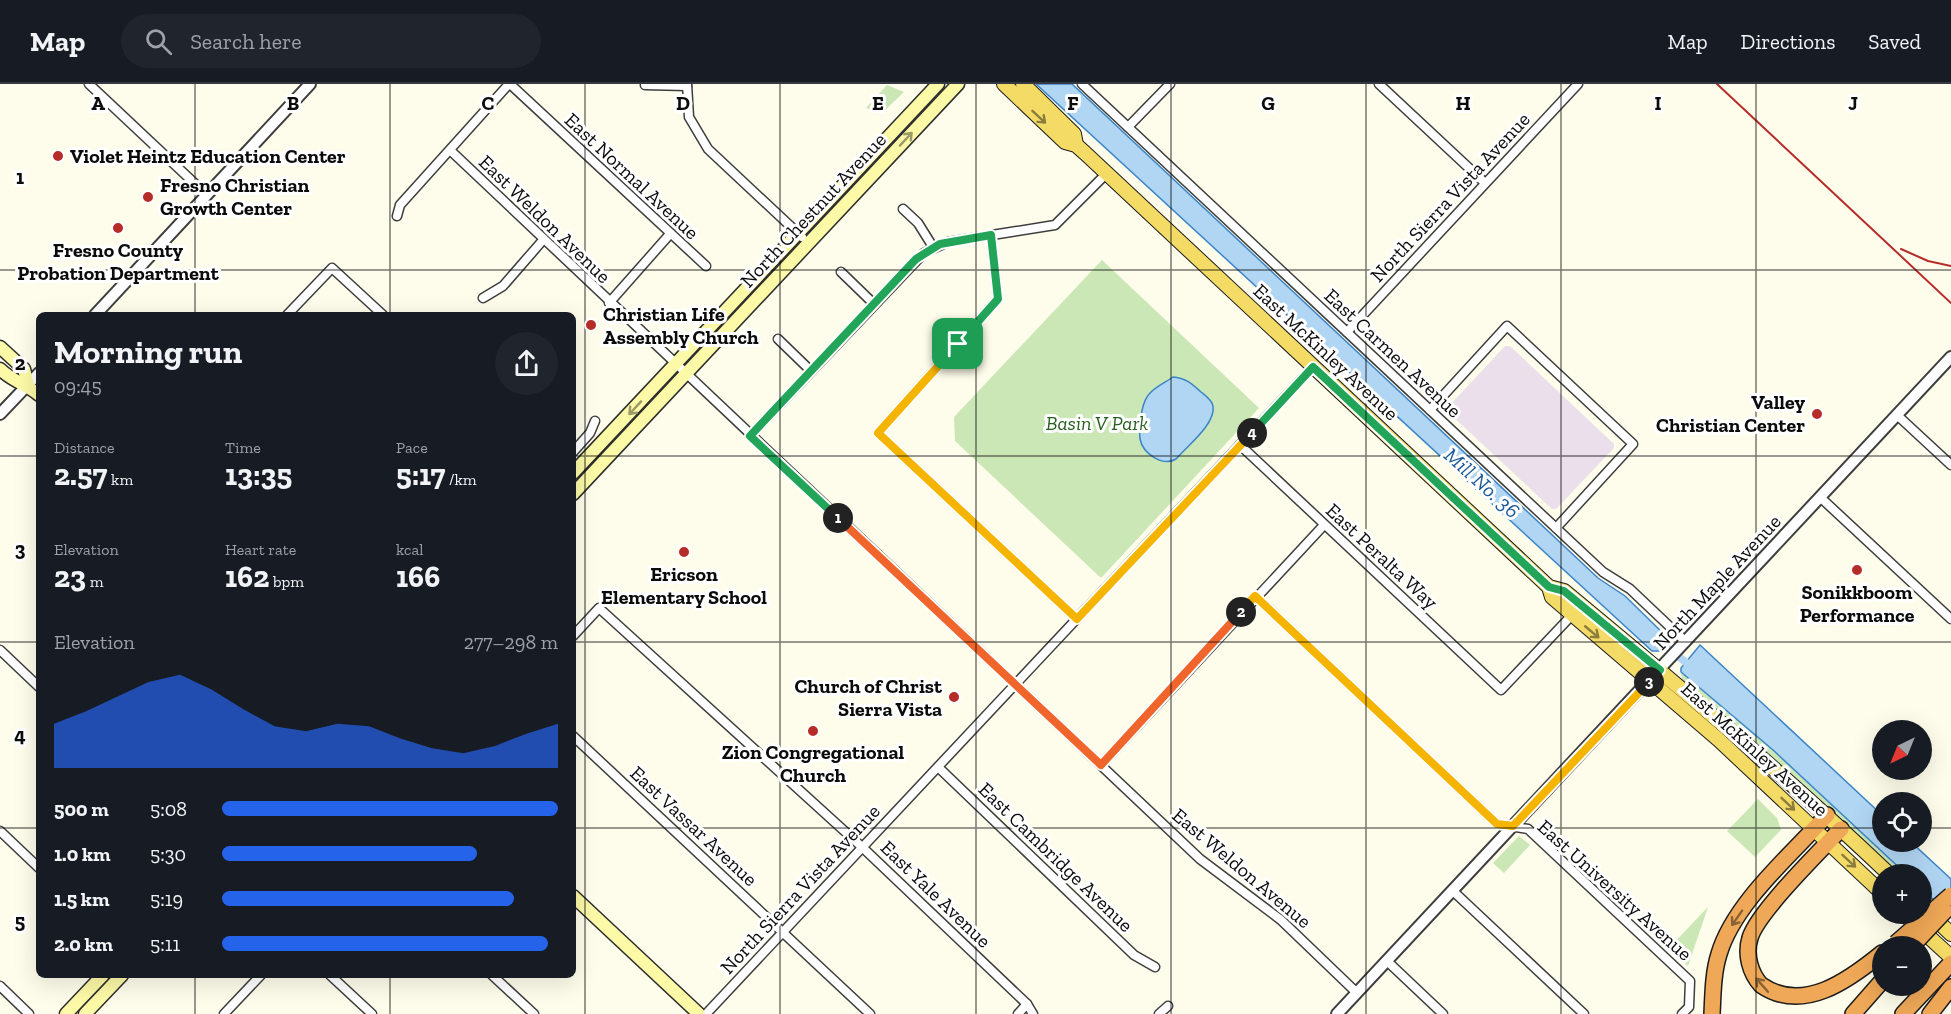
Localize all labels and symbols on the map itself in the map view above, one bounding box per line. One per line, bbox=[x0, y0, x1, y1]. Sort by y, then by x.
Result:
text: A bbox=[91, 91, 105, 115]
text: B bbox=[287, 91, 299, 115]
text: C bbox=[482, 91, 495, 115]
text: D bbox=[676, 91, 690, 115]
text: E bbox=[872, 91, 884, 115]
text: F bbox=[1067, 91, 1079, 115]
text: G bbox=[1261, 91, 1275, 115]
text: H bbox=[1455, 91, 1471, 115]
text: I bbox=[1654, 91, 1662, 115]
text: J bbox=[1848, 91, 1858, 115]
street label: North Sierra Vista Avenue bbox=[1365, 107, 1535, 287]
street label: East Normal Avenue bbox=[560, 108, 704, 244]
one-way arrow bbox=[1031, 110, 1046, 124]
street label: North Chestnut Avenue bbox=[735, 128, 891, 292]
one-way arrow bbox=[899, 132, 913, 147]
place label: Violet Heintz Education Center bbox=[70, 144, 346, 168]
marker: Violet Heintz Education Center bbox=[51, 149, 65, 163]
street label: East Weldon Avenue bbox=[474, 150, 616, 288]
text: 1 bbox=[16, 165, 24, 189]
place label: Fresno Christian Growth Center bbox=[160, 173, 310, 220]
marker: Fresno Christian Growth Center bbox=[141, 190, 155, 204]
marker: Fresno County Probation Department bbox=[111, 221, 125, 235]
place label: Fresno County Probation Department bbox=[17, 238, 220, 285]
street label: East McKinley Avenue bbox=[1248, 279, 1404, 425]
street label: East Carmen Avenue bbox=[1320, 283, 1466, 423]
place label: Christian Life Assembly Church bbox=[603, 302, 759, 349]
marker: Christian Life Assembly Church bbox=[584, 318, 598, 332]
pin bbox=[932, 318, 983, 369]
text: 2 bbox=[15, 351, 26, 375]
place label: Valley Christian Center bbox=[1656, 390, 1805, 437]
one-way arrow bbox=[628, 400, 642, 415]
marker: Valley Christian Center bbox=[1810, 407, 1824, 421]
park label: Basin V Park bbox=[1046, 411, 1148, 435]
pin: 4 bbox=[1237, 418, 1267, 448]
water label: Mill No. 36 bbox=[1439, 442, 1525, 523]
street label: East Peralta Way bbox=[1321, 498, 1443, 614]
pin: 1 bbox=[823, 503, 853, 533]
street label: North Maple Avenue bbox=[1648, 509, 1786, 655]
text: 3 bbox=[15, 537, 26, 561]
marker: Ericson Elementary School bbox=[677, 545, 691, 559]
place label: Ericson Elementary School bbox=[601, 562, 767, 609]
marker: Sonikkboom Performance bbox=[1850, 563, 1864, 577]
place label: Sonikkboom Performance bbox=[1800, 580, 1915, 627]
pin: 2 bbox=[1226, 597, 1256, 627]
one-way arrow bbox=[1584, 625, 1599, 639]
pin: 3 bbox=[1634, 667, 1664, 697]
place label: Church of Christ Sierra Vista bbox=[794, 674, 943, 721]
street label: East McKinley Avenue bbox=[1677, 677, 1833, 821]
marker: Church of Christ Sierra Vista bbox=[947, 690, 961, 704]
north arrow bbox=[1872, 720, 1932, 780]
text: 4 bbox=[14, 723, 26, 747]
marker: Zion Congregational Church bbox=[806, 724, 820, 738]
place label: Zion Congregational Church bbox=[722, 740, 905, 787]
street label: East Vassar Avenue bbox=[625, 761, 763, 891]
street label: East Cambridge Avenue bbox=[974, 777, 1138, 937]
one-way arrow bbox=[1780, 796, 1795, 811]
street label: North Sierra Vista Avenue bbox=[715, 799, 885, 979]
street label: East Weldon Avenue bbox=[1168, 803, 1316, 933]
street label: East University Avenue bbox=[1533, 814, 1697, 966]
street label: East Yale Avenue bbox=[876, 835, 996, 953]
one-way arrow bbox=[1841, 854, 1856, 868]
text: 5 bbox=[15, 909, 25, 933]
one-way arrow bbox=[1731, 909, 1743, 925]
one-way arrow bbox=[1756, 977, 1769, 993]

